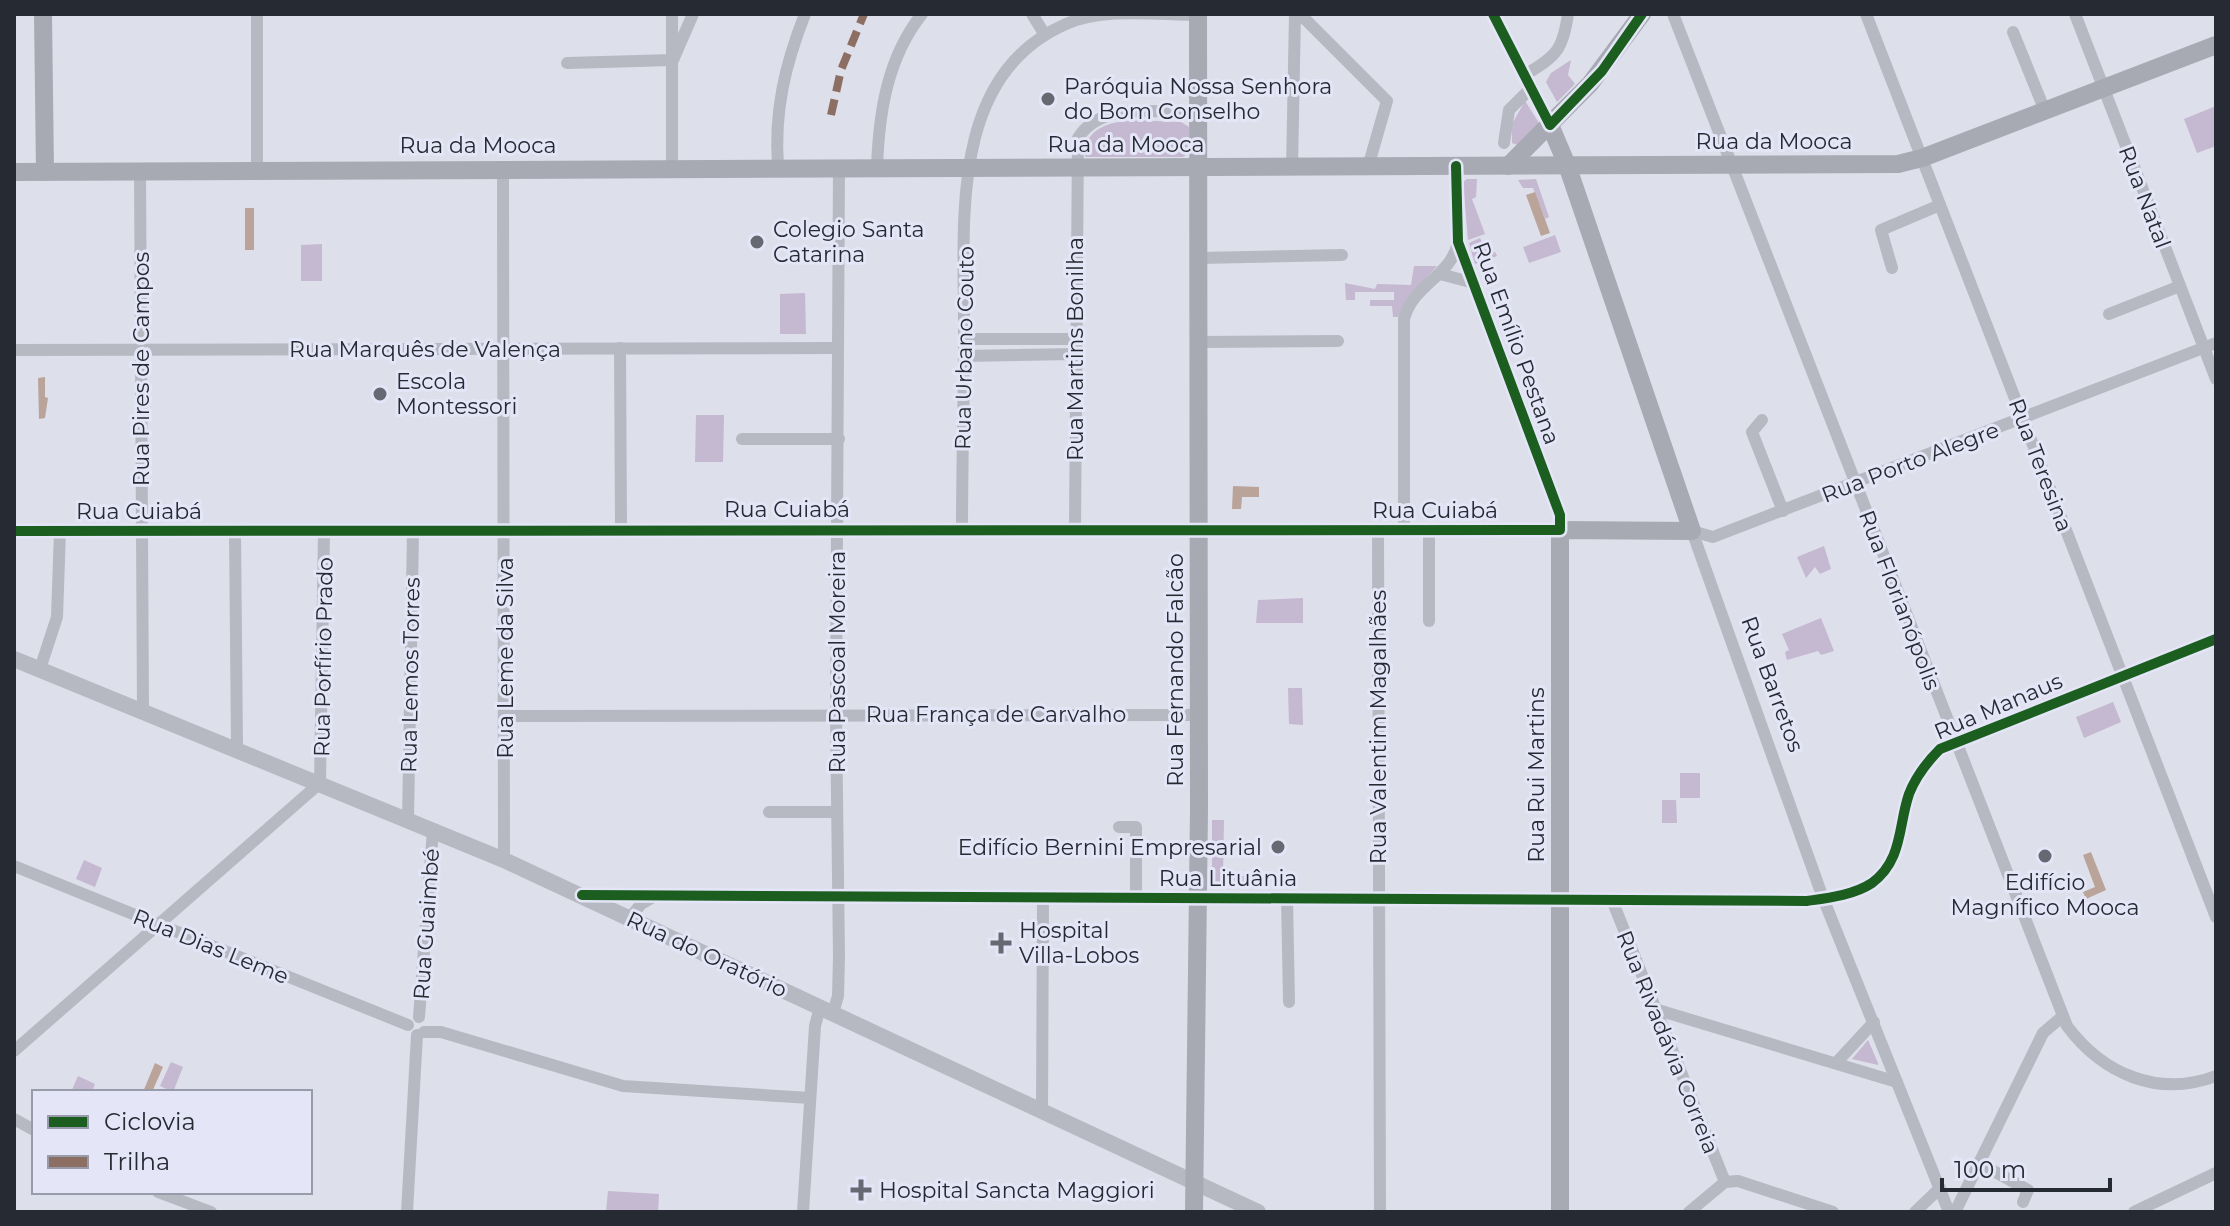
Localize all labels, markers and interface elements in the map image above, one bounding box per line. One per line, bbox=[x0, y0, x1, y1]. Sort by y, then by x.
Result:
place label: Paróquia Nossa Senhora do Bom Conselho bbox=[1064, 73, 1332, 125]
marker: Paróquia Nossa Senhora do Bom Conselho bbox=[1039, 90, 1057, 108]
street label: Rua da Mooca bbox=[1695, 128, 1853, 155]
street label: Rua da Mooca bbox=[1047, 131, 1205, 158]
street label: Rua da Mooca bbox=[399, 132, 557, 159]
street label: Rua Natal bbox=[2113, 142, 2176, 252]
place label: Colegio Santa Catarina bbox=[773, 216, 925, 268]
marker: Colegio Santa Catarina bbox=[748, 233, 766, 251]
street label: Rua Martins Bonilha bbox=[1062, 237, 1089, 461]
street label: Rua Emílio Pestana bbox=[1467, 238, 1566, 448]
street label: Rua Urbano Couto bbox=[949, 246, 980, 450]
street label: Rua Pires de Campos bbox=[128, 251, 155, 486]
street label: Rua Marquês de Valença bbox=[289, 336, 561, 363]
place label: Escola Montessori bbox=[396, 368, 517, 420]
marker: Escola Montessori bbox=[371, 385, 389, 403]
street label: Rua Teresina bbox=[2003, 395, 2078, 536]
street label: Rua Porto Alegre bbox=[1818, 416, 2003, 509]
street label: Rua Cuiabá bbox=[724, 496, 850, 523]
street label: Rua Cuiabá bbox=[1372, 497, 1498, 524]
street label: Rua Cuiabá bbox=[76, 498, 202, 525]
street label: Rua Florianópolis bbox=[1853, 506, 1946, 694]
street label: Rua Pascoal Moreira bbox=[824, 551, 851, 773]
street label: Rua Fernando Falcão bbox=[1162, 553, 1189, 787]
street label: Rua Porfírio Prado bbox=[308, 557, 339, 757]
street label: Rua Leme da Silva bbox=[492, 557, 519, 759]
street label: Rua Lemos Torres bbox=[395, 577, 426, 773]
street label: Rua Valentim Magalhães bbox=[1365, 590, 1392, 864]
street label: Rua Barretos bbox=[1735, 613, 1810, 756]
street label: Rua Manaus bbox=[1930, 667, 2067, 746]
street label: Rua Rui Martins bbox=[1523, 687, 1550, 863]
street label: Rua França de Carvalho bbox=[866, 701, 1126, 728]
place label: Edifício Bernini Empresarial bbox=[958, 834, 1262, 861]
marker: Edifício Bernini Empresarial bbox=[1269, 838, 1287, 856]
street label: Rua Guaimbé bbox=[408, 847, 445, 1001]
marker: Edifício Magnífico Mooca bbox=[2036, 847, 2054, 865]
street label: Rua Lituânia bbox=[1159, 865, 1297, 892]
place label: Edifício Magnífico Mooca bbox=[1951, 869, 2139, 921]
street label: Rua Dias Leme bbox=[129, 903, 293, 990]
street label: Rua do Oratório bbox=[622, 905, 791, 1003]
place label: Hospital Villa-Lobos bbox=[1019, 917, 1139, 969]
street label: Rua Rivadávia Correia bbox=[1610, 927, 1725, 1158]
marker: Hospital Villa-Lobos bbox=[990, 932, 1012, 954]
legend bbox=[32, 1090, 312, 1194]
text: Ciclovia bbox=[104, 1107, 196, 1136]
scale bar bbox=[1942, 1142, 2110, 1192]
text: Trilha bbox=[104, 1147, 170, 1176]
text: 100 m bbox=[1954, 1155, 2026, 1184]
place label: Hospital Sancta Maggiori bbox=[879, 1177, 1155, 1204]
marker: Hospital Sancta Maggiori bbox=[850, 1179, 872, 1201]

